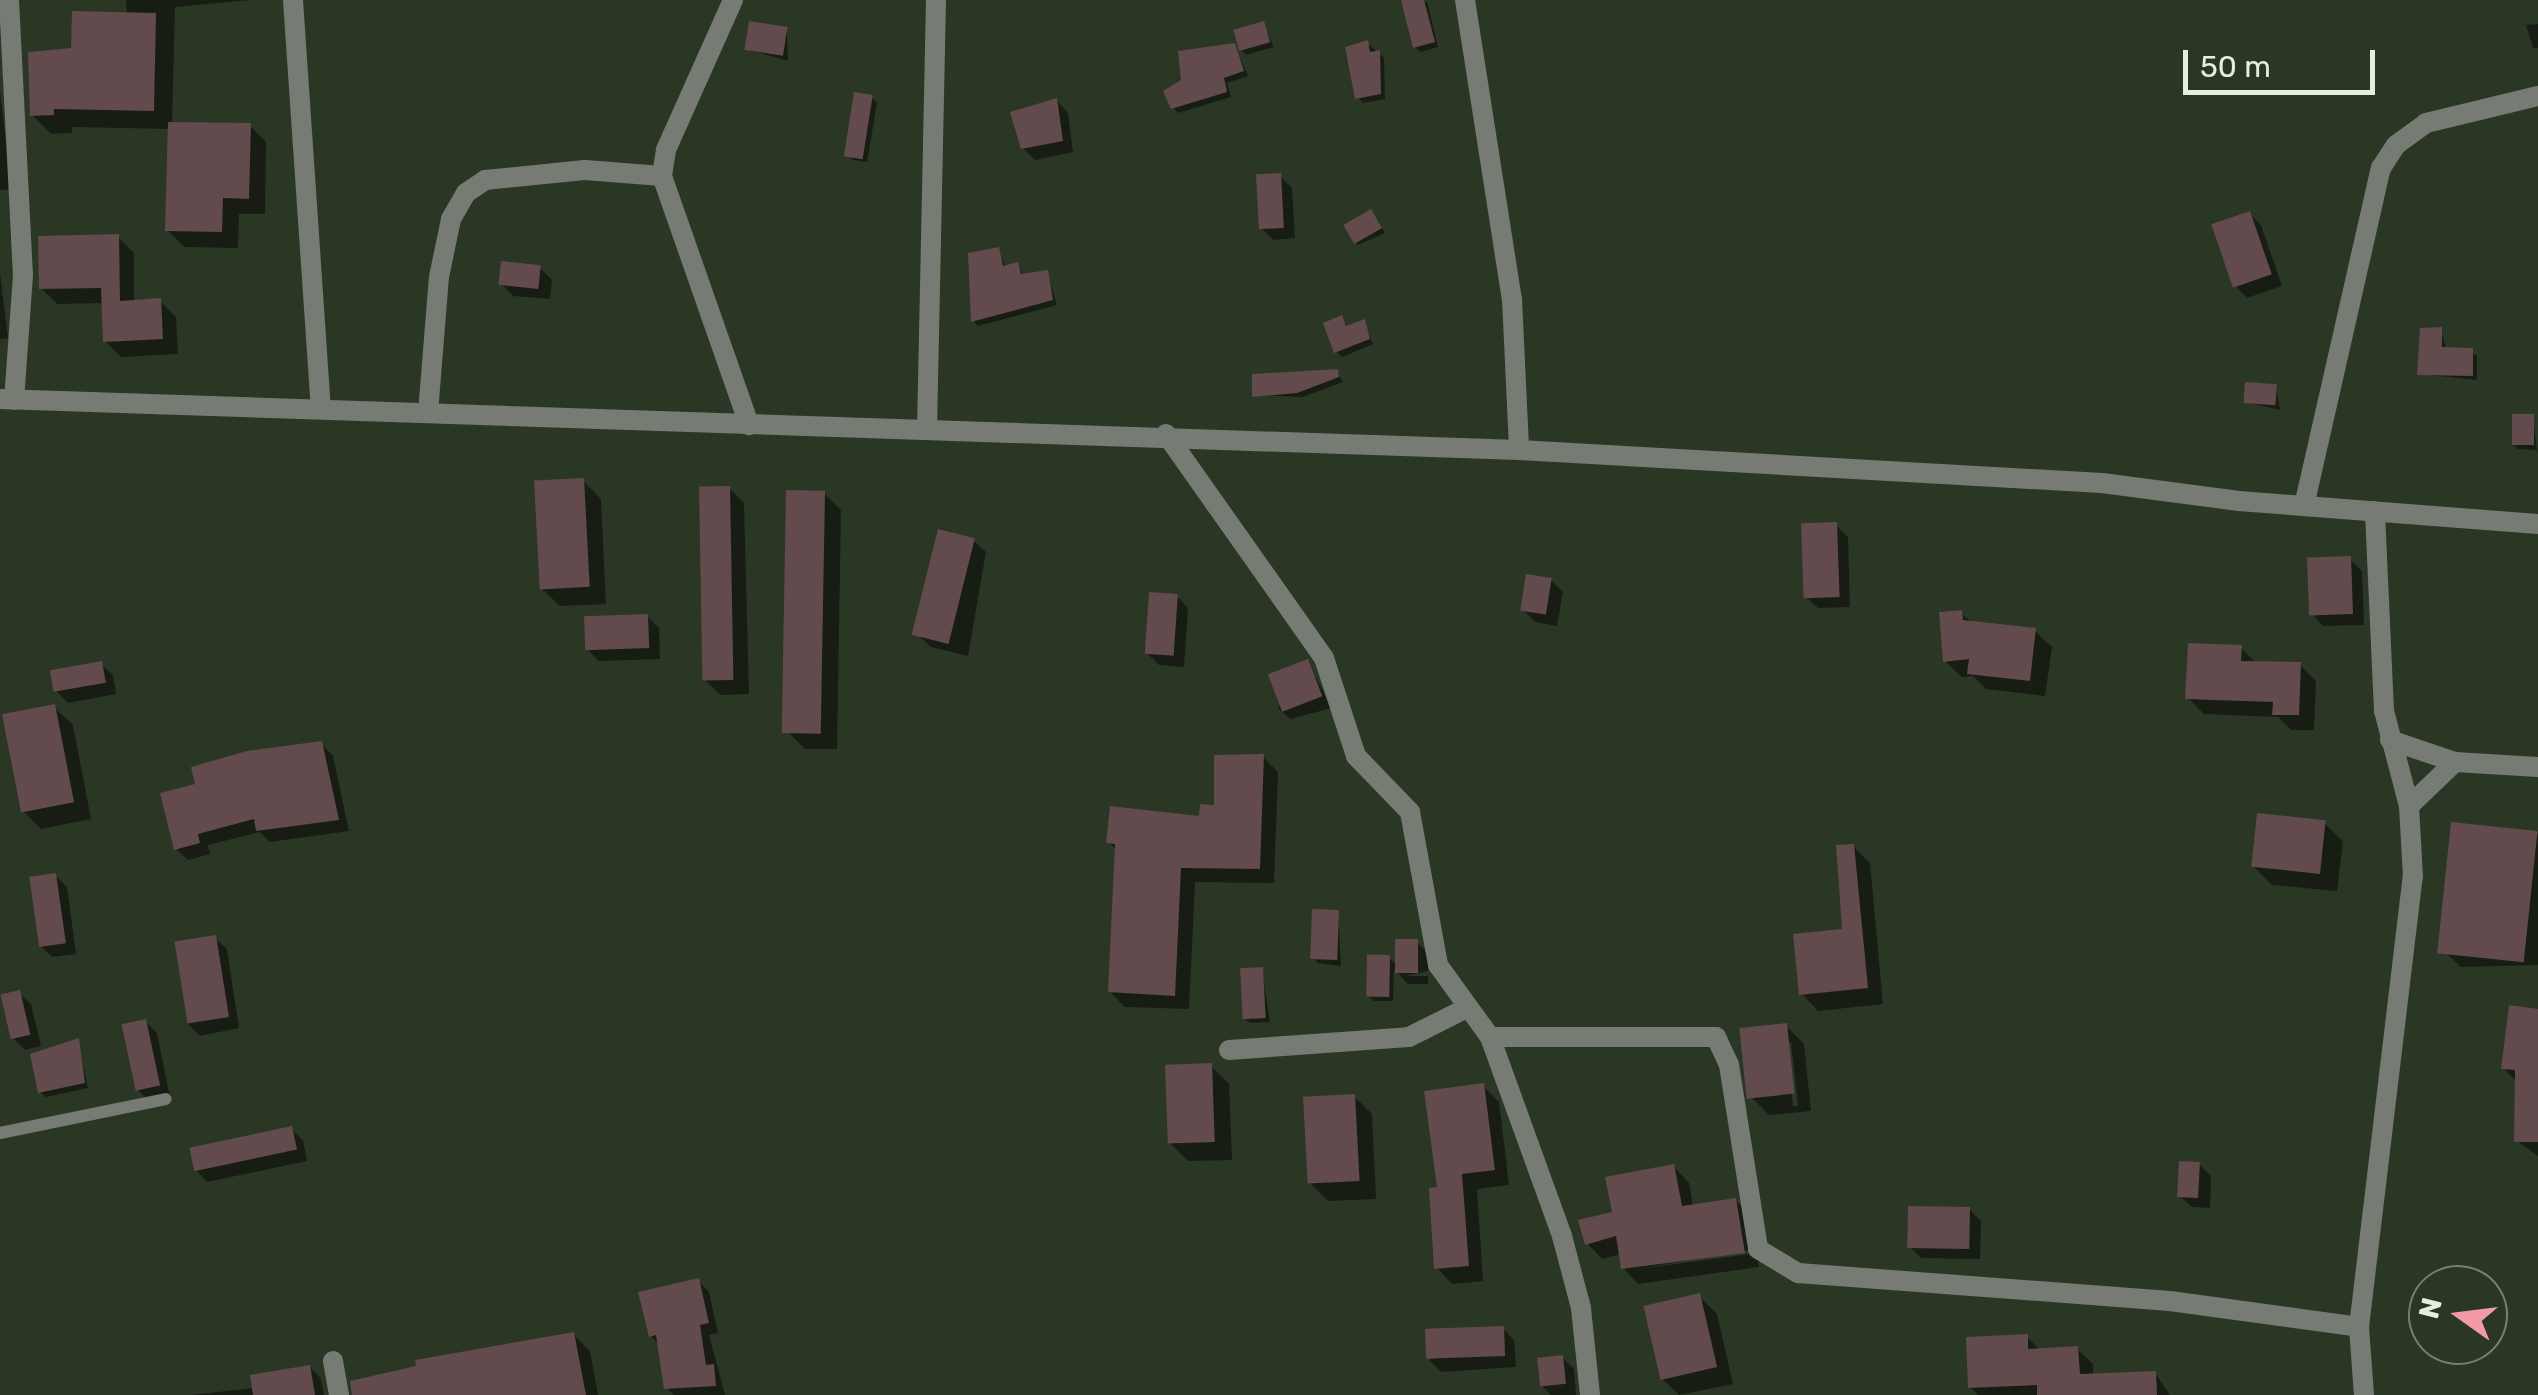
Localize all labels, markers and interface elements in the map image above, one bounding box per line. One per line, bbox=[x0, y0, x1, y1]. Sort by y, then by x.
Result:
scale bar bbox=[2188, 30, 2380, 92]
text: 50 m bbox=[2200, 49, 2271, 85]
north arrow bbox=[2408, 1265, 2508, 1365]
text: N bbox=[2412, 1294, 2449, 1322]

